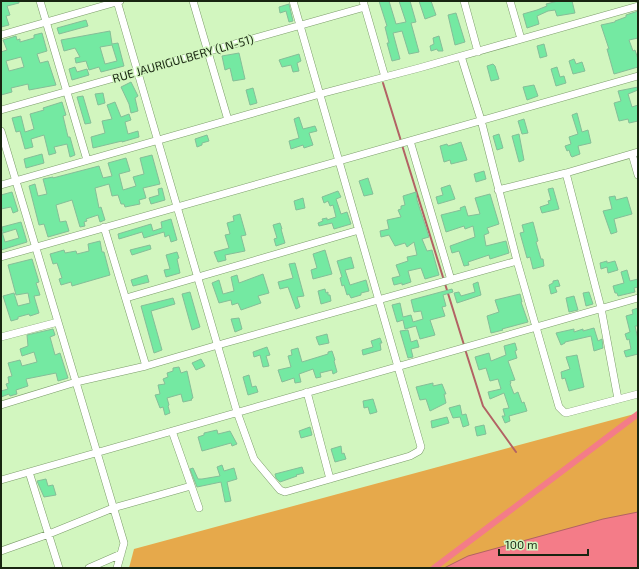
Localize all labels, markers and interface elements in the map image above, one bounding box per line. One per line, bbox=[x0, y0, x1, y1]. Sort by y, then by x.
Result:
street label: RUE JAURIGULBERY (LN-51) bbox=[110, 31, 255, 85]
scale bar bbox=[499, 531, 588, 557]
text: 100 m bbox=[505, 537, 537, 551]

